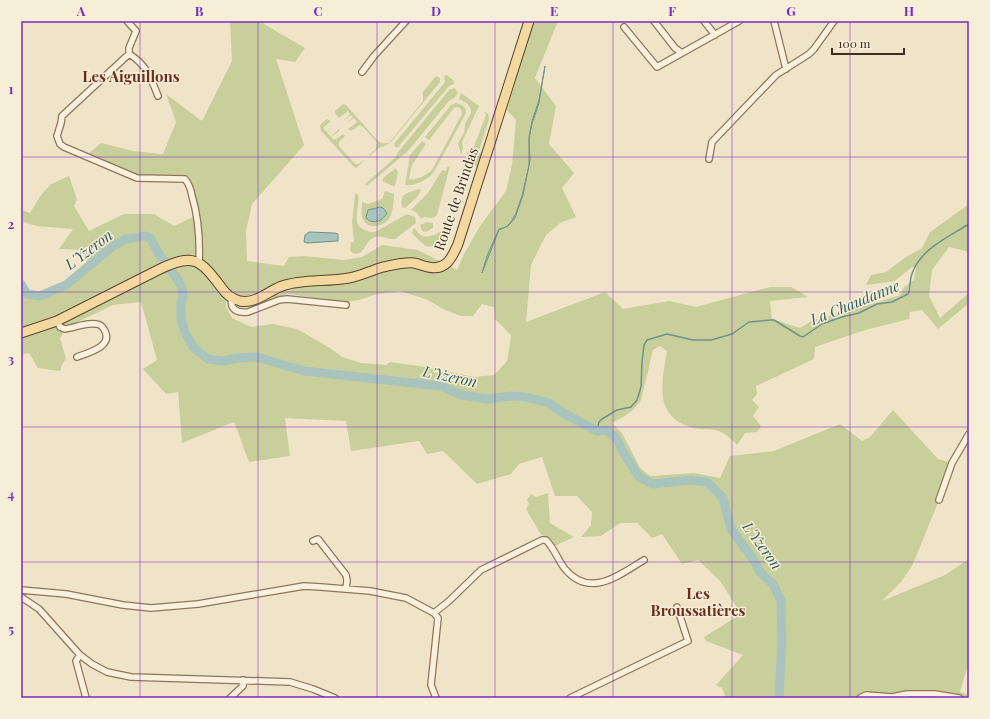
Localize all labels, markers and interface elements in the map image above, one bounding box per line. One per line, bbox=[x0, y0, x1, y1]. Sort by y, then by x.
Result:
text: A bbox=[76, 2, 86, 19]
text: B bbox=[195, 2, 204, 19]
text: C bbox=[313, 2, 323, 19]
text: D bbox=[431, 2, 441, 19]
text: E bbox=[550, 2, 558, 19]
text: F bbox=[668, 2, 676, 19]
text: G bbox=[786, 2, 796, 19]
text: H bbox=[904, 2, 914, 19]
scale bar bbox=[832, 30, 904, 56]
text: 100 m bbox=[838, 35, 871, 51]
district label: Les Aiguillons bbox=[82, 66, 180, 86]
text: 1 bbox=[9, 80, 14, 97]
street label: Route de Brindas bbox=[429, 145, 482, 253]
text: 2 bbox=[8, 215, 15, 232]
water label: L'Yzeron bbox=[60, 225, 116, 274]
water label: La Chaudanne bbox=[806, 275, 903, 329]
text: 3 bbox=[8, 350, 14, 367]
water label: L'Yzeron bbox=[420, 360, 479, 392]
text: 4 bbox=[8, 485, 15, 502]
water label: L'Yzeron bbox=[738, 517, 787, 574]
district label: Les Broussatières bbox=[651, 583, 745, 620]
text: 5 bbox=[8, 620, 14, 637]

